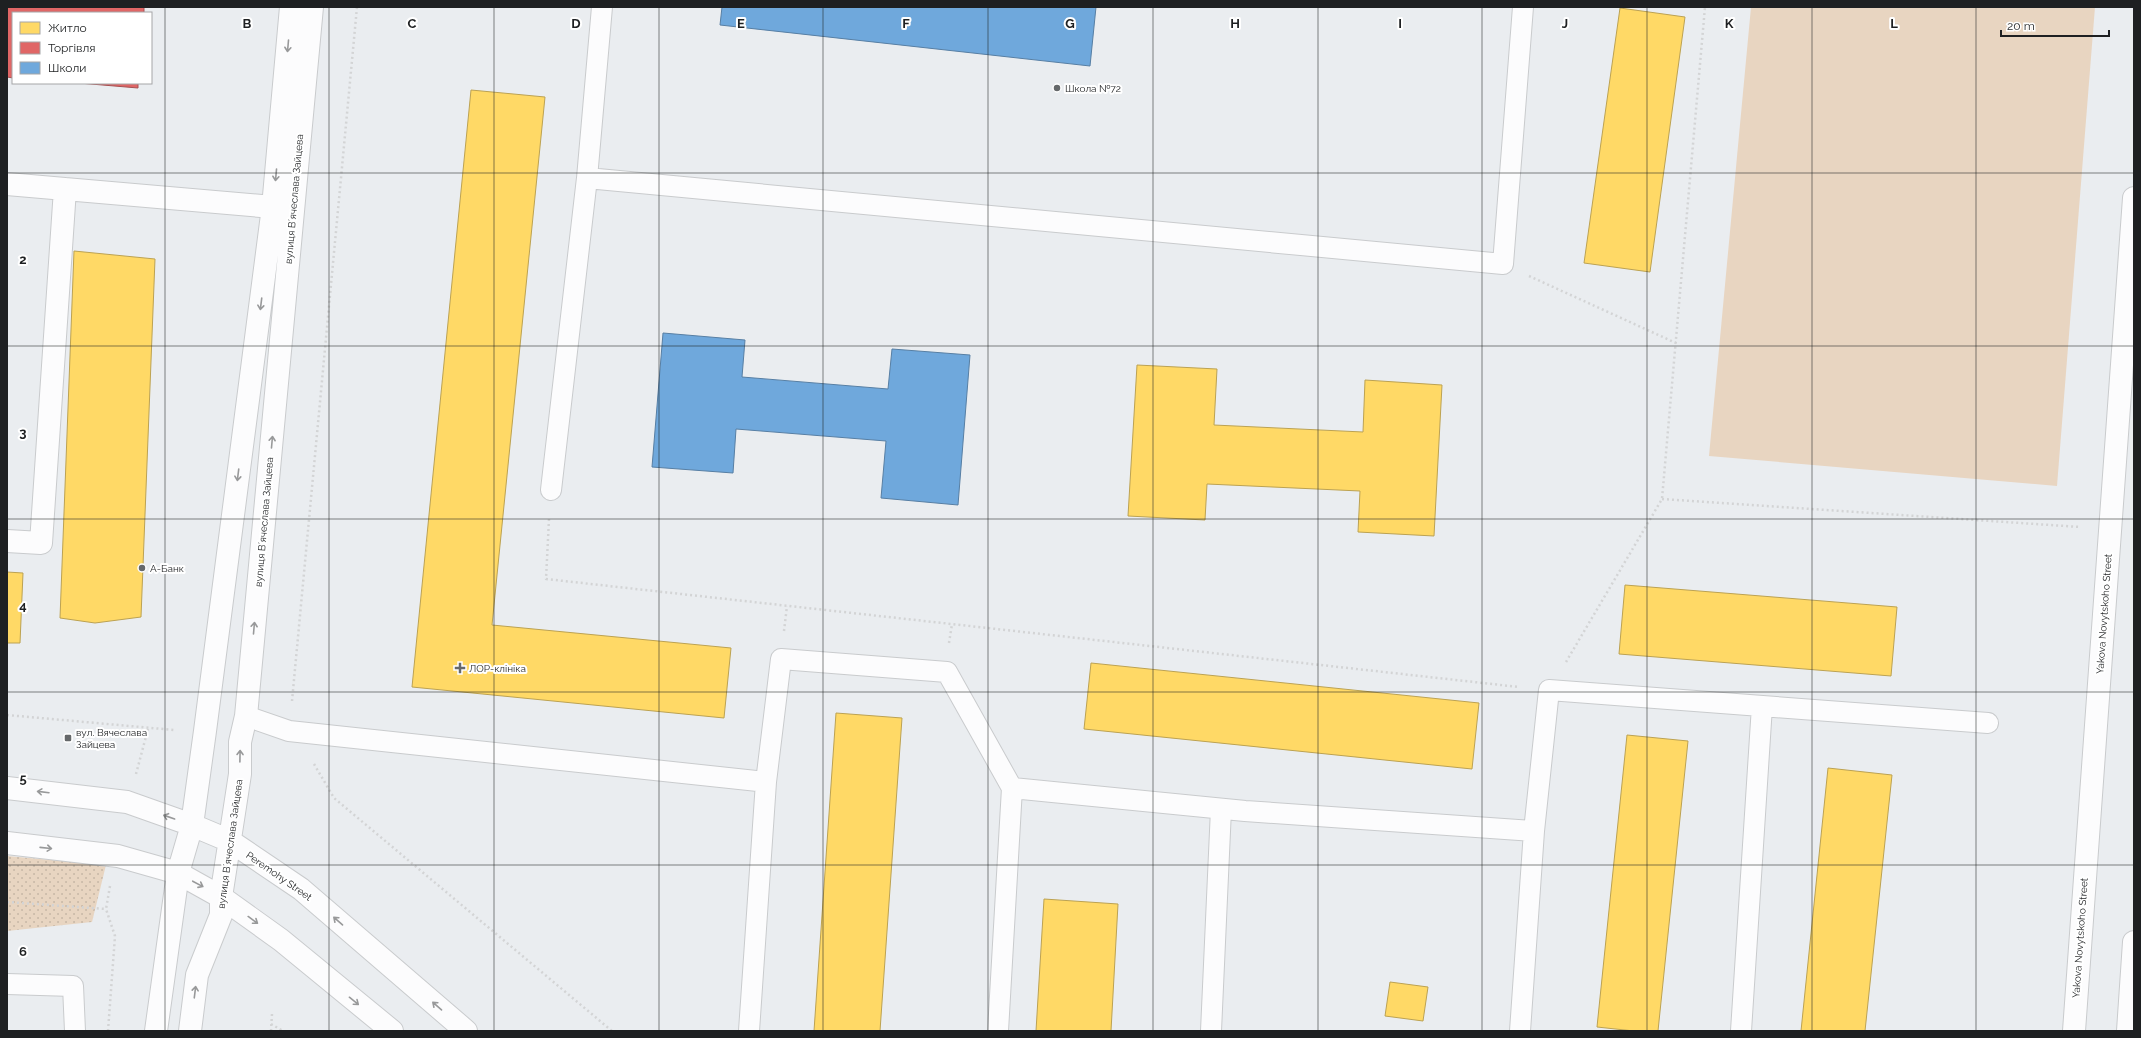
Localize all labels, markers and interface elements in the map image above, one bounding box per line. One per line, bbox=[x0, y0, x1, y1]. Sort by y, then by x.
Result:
legend bbox=[12, 12, 152, 84]
scale bar bbox=[2001, 12, 2109, 38]
text: B bbox=[243, 16, 252, 31]
text: C bbox=[408, 16, 417, 31]
text: D bbox=[571, 16, 581, 31]
text: E bbox=[737, 16, 745, 31]
text: F bbox=[902, 16, 910, 31]
text: G bbox=[1065, 16, 1075, 31]
text: H bbox=[1230, 16, 1240, 31]
text: I bbox=[1398, 16, 1402, 31]
text: J bbox=[1562, 16, 1568, 31]
text: K bbox=[1725, 16, 1734, 31]
text: L bbox=[1890, 16, 1898, 31]
text: 20 m bbox=[2007, 19, 2035, 33]
text: Житло bbox=[48, 21, 87, 35]
one-way arrow bbox=[284, 39, 291, 52]
text: Торгівля bbox=[48, 41, 95, 55]
text: Школи bbox=[48, 61, 86, 75]
marker: Школа №72 bbox=[1052, 83, 1062, 93]
place label: Школа №72 bbox=[1065, 83, 1121, 94]
street label: вулиця Вʼячеслава Зайцева bbox=[283, 134, 305, 264]
one-way arrow bbox=[273, 168, 280, 181]
text: 2 bbox=[19, 252, 27, 267]
one-way arrow bbox=[257, 297, 265, 310]
text: 3 bbox=[19, 425, 27, 440]
one-way arrow bbox=[268, 436, 275, 449]
street label: вулиця Вʼячеслава Зайцева bbox=[253, 457, 275, 587]
one-way arrow bbox=[234, 468, 242, 481]
street label: Yakova Novytskoho Street bbox=[2094, 553, 2114, 674]
marker: А-Банк bbox=[137, 563, 147, 573]
place label: А-Банк bbox=[150, 563, 184, 574]
text: 4 bbox=[19, 598, 27, 613]
one-way arrow bbox=[251, 622, 258, 635]
marker: ЛОР-клініка bbox=[454, 662, 466, 674]
place label: ЛОР-клініка bbox=[469, 663, 526, 674]
place label: вул. Вячеслава Зайцева bbox=[76, 727, 147, 750]
marker: вул. Вячеслава Зайцева bbox=[63, 733, 73, 743]
one-way arrow bbox=[236, 750, 244, 763]
text: 5 bbox=[19, 771, 27, 786]
street label: вулиця Вʼячеслава Зайцева bbox=[215, 779, 245, 909]
one-way arrow bbox=[36, 788, 49, 796]
one-way arrow bbox=[163, 813, 176, 820]
one-way arrow bbox=[39, 844, 52, 851]
street label: Peremohy Street bbox=[244, 849, 314, 903]
street label: Yakova Novytskoho Street bbox=[2070, 877, 2090, 998]
one-way arrow bbox=[192, 881, 204, 888]
one-way arrow bbox=[247, 916, 258, 924]
one-way arrow bbox=[333, 916, 344, 925]
text: 6 bbox=[19, 944, 27, 959]
one-way arrow bbox=[191, 986, 199, 999]
one-way arrow bbox=[349, 996, 360, 1005]
one-way arrow bbox=[432, 1001, 442, 1010]

